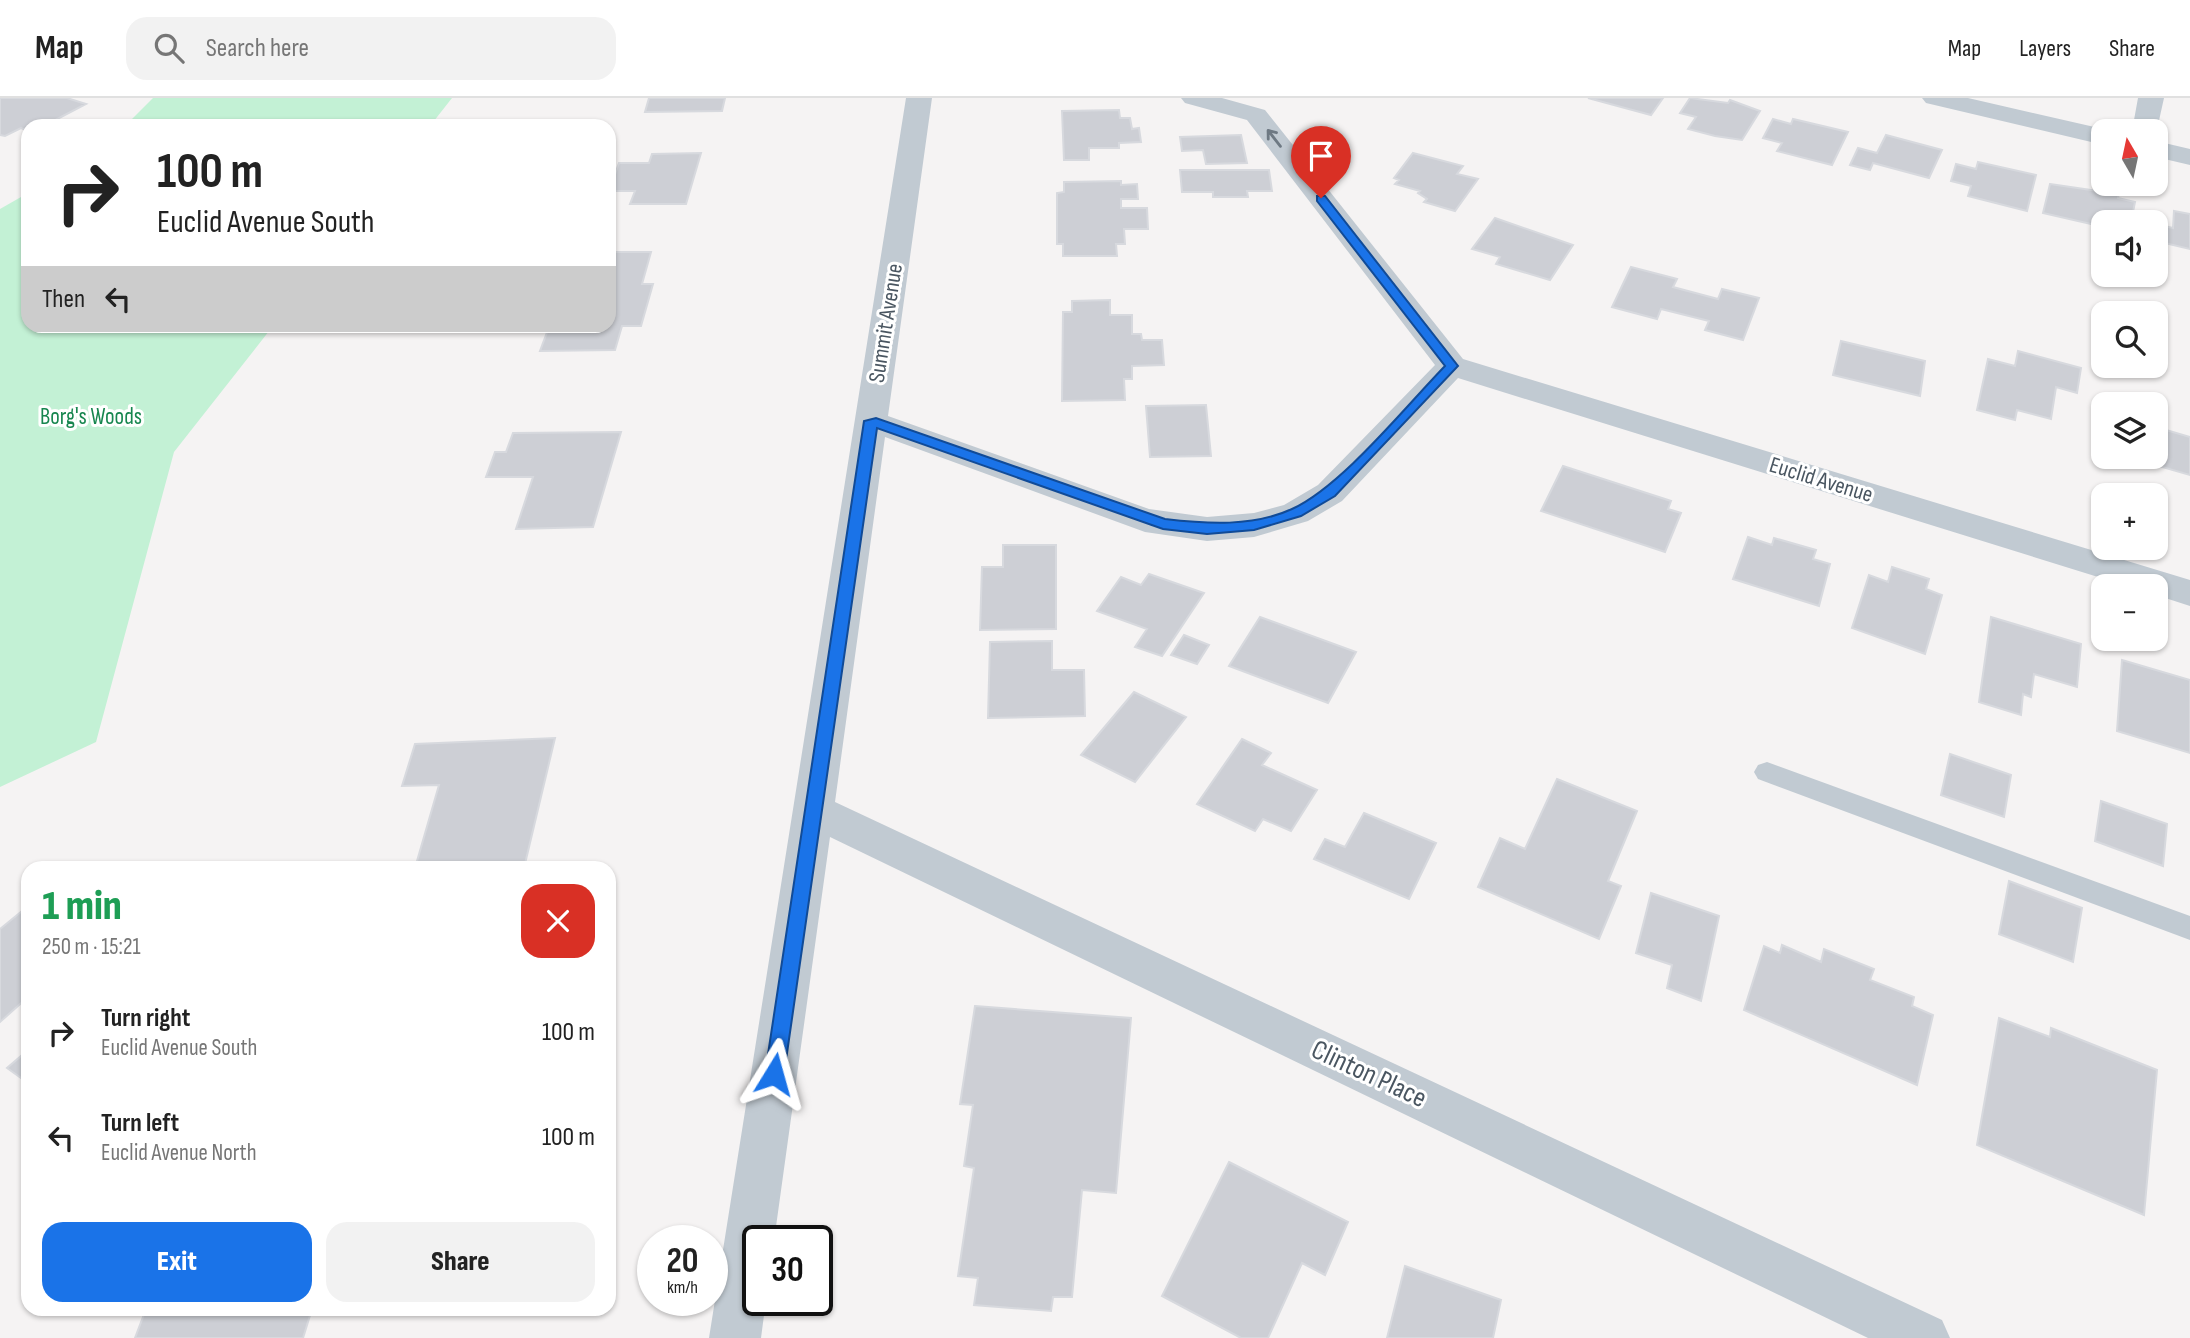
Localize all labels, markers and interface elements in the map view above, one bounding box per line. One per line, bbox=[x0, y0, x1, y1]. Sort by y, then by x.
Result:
search box bbox=[126, 17, 616, 80]
text: Map bbox=[35, 28, 84, 68]
icon: search bbox=[150, 29, 188, 67]
text: Search here bbox=[206, 33, 309, 64]
text: Map bbox=[1948, 34, 1981, 63]
text: Layers bbox=[2019, 34, 2071, 63]
text: Share bbox=[2109, 34, 2155, 63]
north arrow bbox=[2091, 119, 2168, 196]
map controls bbox=[2091, 119, 2168, 651]
pin bbox=[1291, 126, 1351, 198]
one-way arrow bbox=[1267, 130, 1282, 148]
icon: arrive bbox=[1302, 137, 1340, 175]
text: 100 m bbox=[157, 143, 263, 202]
icon: right bbox=[42, 147, 133, 238]
text: Euclid Avenue South bbox=[157, 203, 375, 242]
button: sound bbox=[2091, 210, 2168, 287]
street label: Summit Avenue bbox=[863, 261, 909, 385]
icon: left bbox=[99, 280, 137, 318]
text: Then bbox=[42, 284, 85, 315]
button: search bbox=[2091, 301, 2168, 378]
button: layers bbox=[2091, 392, 2168, 469]
park label: Borg's Woods bbox=[40, 403, 142, 431]
street label: Euclid Avenue bbox=[1766, 451, 1876, 509]
button: + bbox=[2091, 483, 2168, 560]
button: − bbox=[2091, 574, 2168, 651]
text: 1 min bbox=[42, 881, 122, 932]
button: close bbox=[521, 884, 595, 958]
text: 250 m · 15:21 bbox=[42, 933, 141, 961]
text: Turn right bbox=[101, 1003, 190, 1034]
icon: right bbox=[42, 1014, 80, 1052]
text: 100 m bbox=[542, 1017, 595, 1048]
street label: Clinton Place bbox=[1306, 1033, 1432, 1115]
text: Euclid Avenue South bbox=[101, 1034, 257, 1062]
position arrow bbox=[737, 1037, 811, 1111]
text: Turn left bbox=[101, 1108, 179, 1139]
icon: left bbox=[42, 1119, 80, 1157]
text: 100 m bbox=[542, 1122, 595, 1153]
text: Euclid Avenue North bbox=[101, 1139, 256, 1167]
button: Exit bbox=[42, 1222, 312, 1302]
button: Share bbox=[326, 1222, 595, 1302]
speed limit sign: 30 bbox=[742, 1225, 833, 1316]
text: 20 bbox=[667, 1240, 699, 1283]
text: km/h bbox=[667, 1277, 698, 1298]

